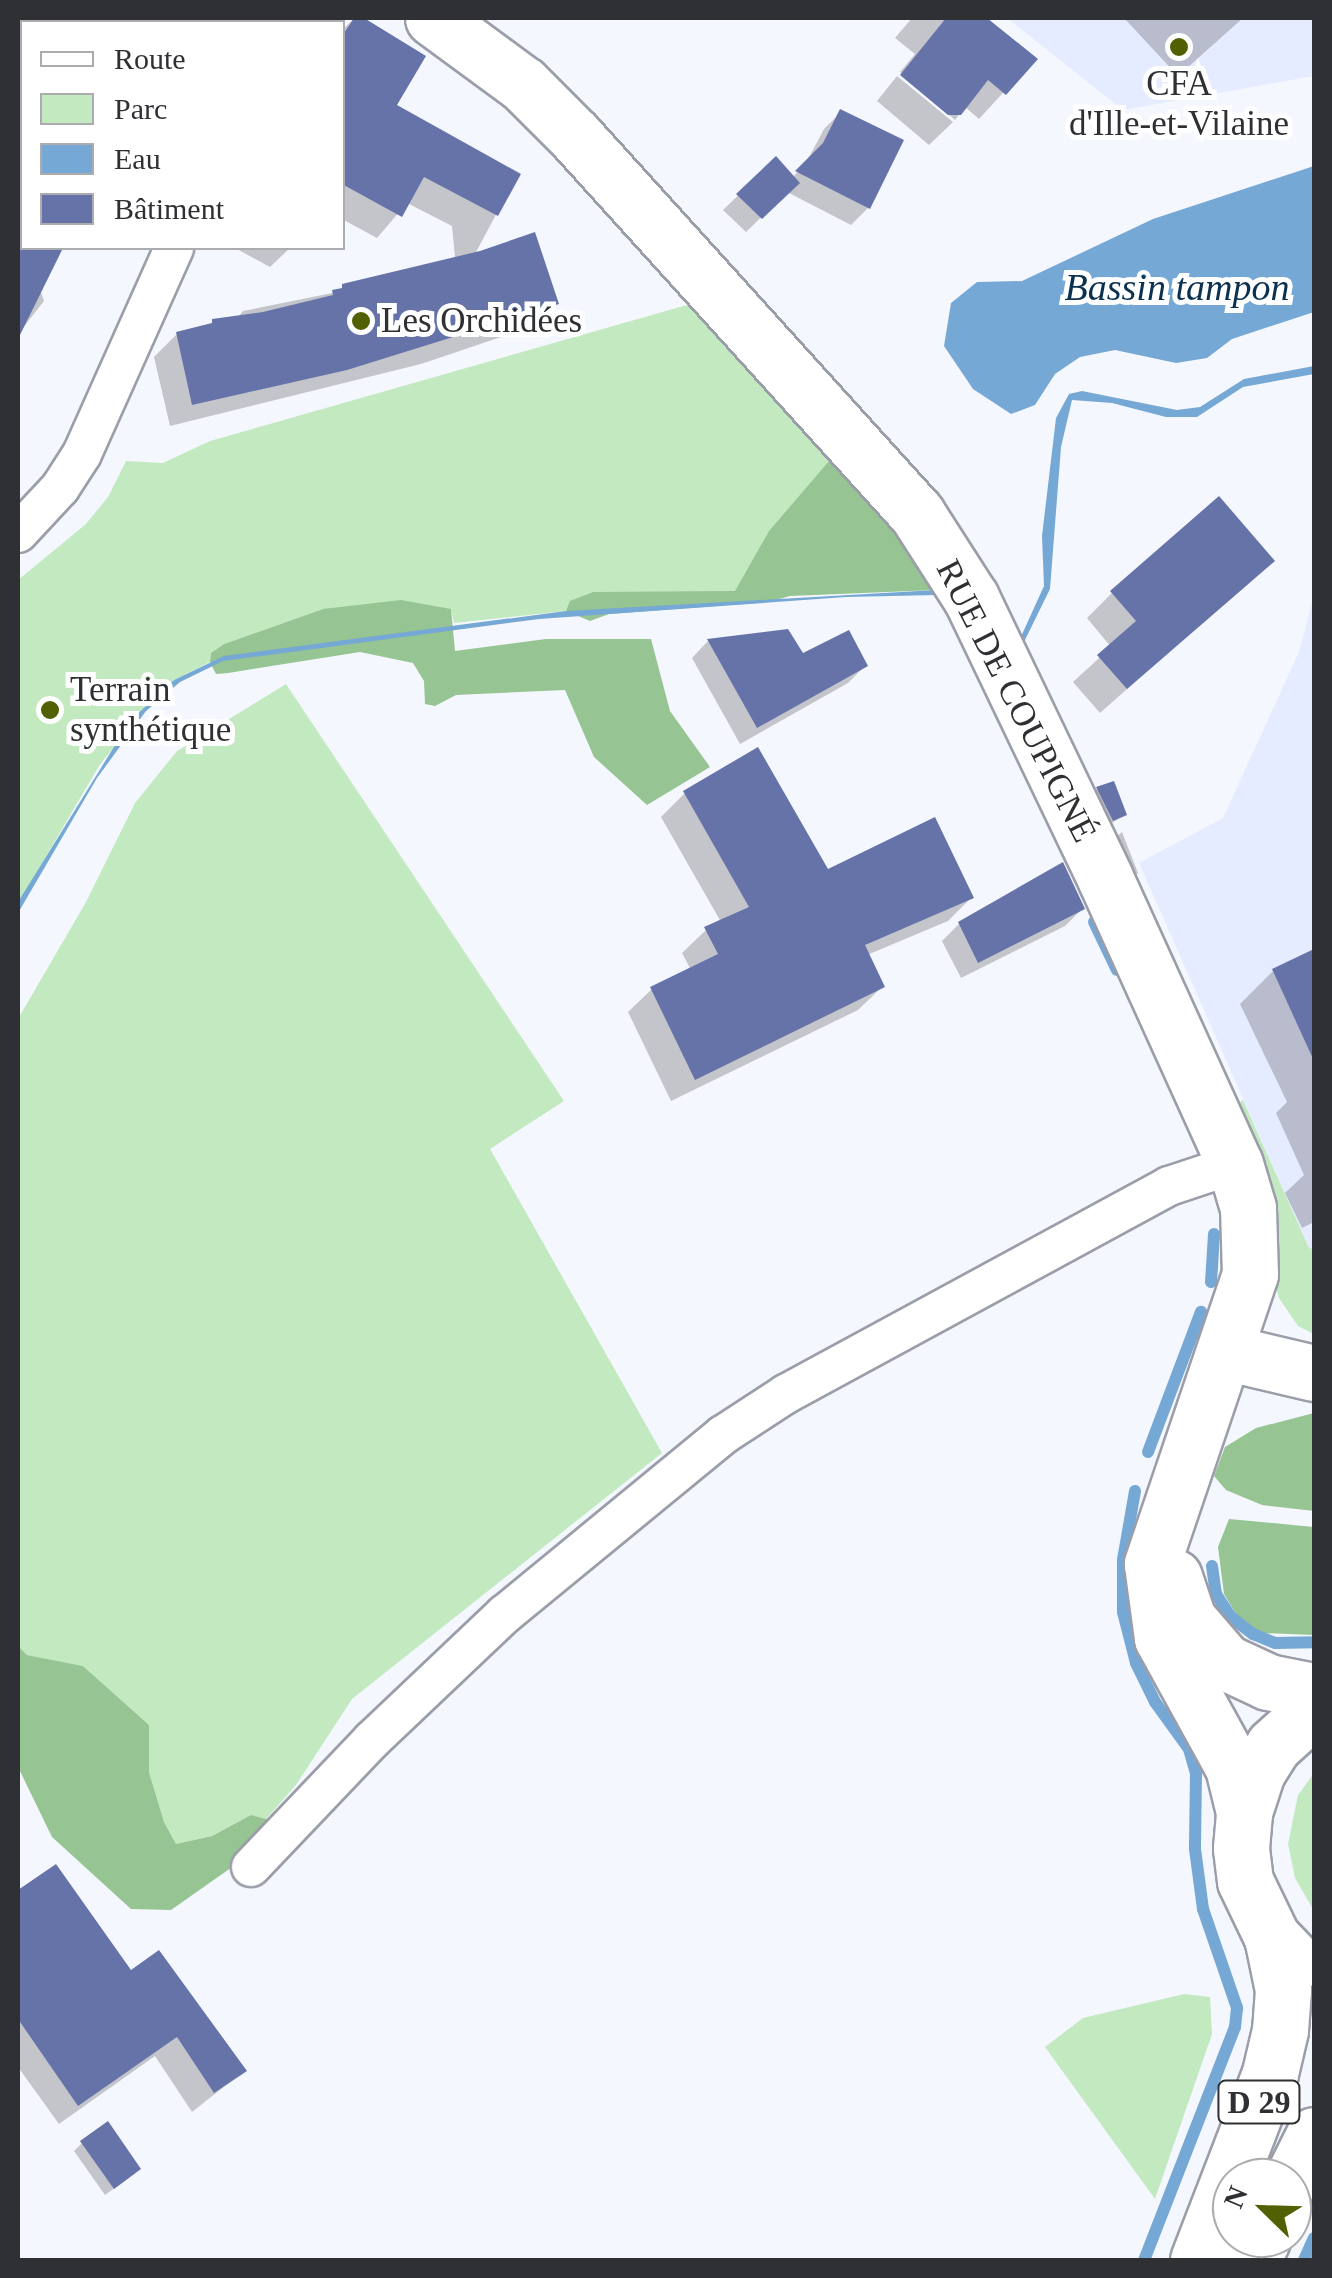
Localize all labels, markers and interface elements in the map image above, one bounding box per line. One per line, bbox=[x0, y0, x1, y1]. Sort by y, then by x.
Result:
legend bbox=[20, 20, 345, 250]
marker: CFA d'Ille-et-Vilaine bbox=[1168, 36, 1190, 58]
text: Route bbox=[114, 42, 186, 75]
place label: CFA d'Ille-et-Vilaine bbox=[1069, 63, 1289, 145]
text: Parc bbox=[114, 92, 167, 125]
text: Eau bbox=[114, 142, 161, 175]
text: Bâtiment bbox=[114, 192, 224, 225]
water label: Bassin tampon bbox=[1065, 265, 1289, 311]
place label: Les Orchidées bbox=[381, 300, 582, 342]
marker: Les Orchidées bbox=[350, 310, 372, 332]
street label: RUE DE COUPIGNÉ bbox=[927, 553, 1105, 849]
place label: Terrain synthétique bbox=[70, 669, 231, 751]
marker: Terrain synthétique bbox=[39, 699, 61, 721]
road number: D 29 bbox=[1216, 2075, 1302, 2129]
north arrow bbox=[1212, 2158, 1312, 2258]
text: N bbox=[1218, 2182, 1254, 2212]

